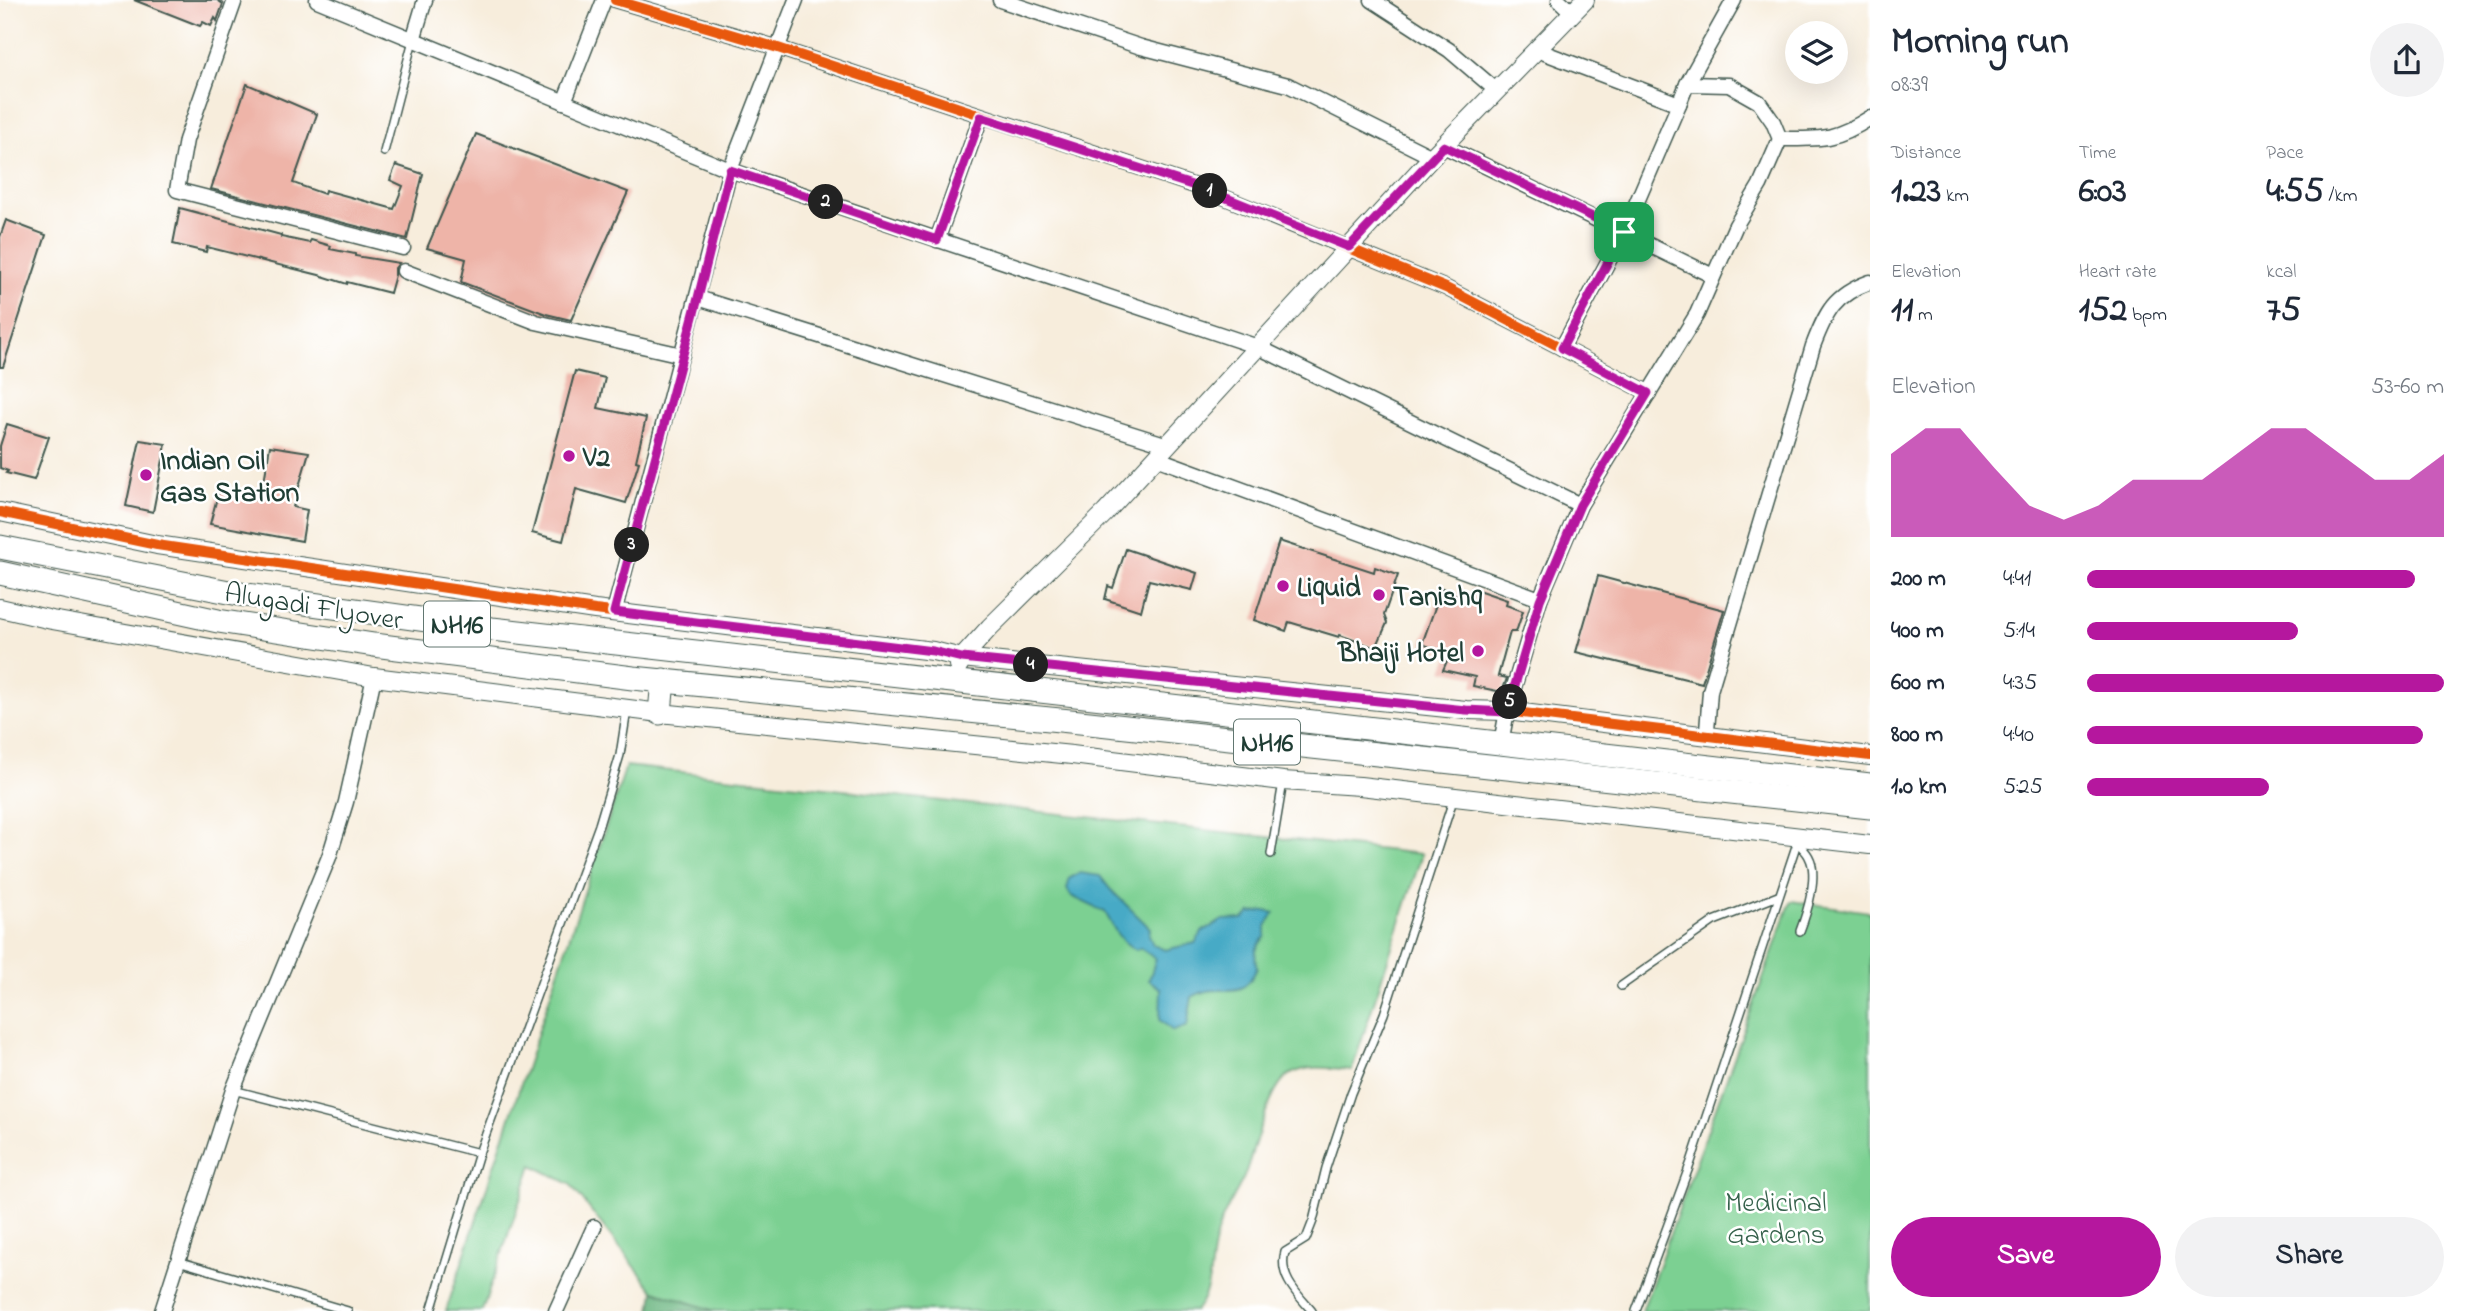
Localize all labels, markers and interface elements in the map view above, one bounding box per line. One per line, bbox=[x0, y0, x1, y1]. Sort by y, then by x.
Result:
text: Morning run bbox=[1891, 15, 2069, 71]
map controls bbox=[1785, 21, 1848, 84]
button: layers bbox=[1785, 21, 1848, 84]
button: share bbox=[2370, 23, 2444, 97]
text: 08:39 bbox=[1891, 69, 1928, 102]
text: Distance bbox=[1891, 140, 1961, 167]
text: Time bbox=[2079, 140, 2116, 167]
text: Pace bbox=[2266, 140, 2303, 167]
text: 1.23 bbox=[1891, 167, 1941, 218]
text: 6:03 bbox=[2079, 167, 2127, 218]
text: 4:55 bbox=[2266, 167, 2324, 218]
pin: 1 bbox=[1192, 174, 1228, 208]
text: 1 bbox=[1206, 177, 1213, 204]
text: km bbox=[1941, 183, 1969, 210]
text: /km bbox=[2324, 183, 2357, 210]
pin: 2 bbox=[808, 184, 844, 220]
text: 2 bbox=[821, 188, 830, 215]
pin bbox=[1594, 202, 1654, 262]
icon: arrive bbox=[1605, 213, 1643, 251]
text: Elevation bbox=[1891, 259, 1961, 286]
text: Heart rate bbox=[2079, 259, 2157, 286]
text: kcal bbox=[2266, 259, 2297, 286]
text: 11 bbox=[1891, 286, 1913, 337]
text: 152 bbox=[2079, 286, 2127, 337]
text: 75 bbox=[2266, 286, 2301, 337]
text: m bbox=[1913, 302, 1933, 329]
text: bpm bbox=[2127, 302, 2167, 329]
text: Elevation bbox=[1891, 371, 1976, 404]
text: 53–60 m bbox=[2371, 371, 2444, 404]
place label: V2 bbox=[582, 439, 610, 480]
place label: Indian Oil Gas Station bbox=[160, 442, 299, 515]
marker: V2 bbox=[561, 448, 577, 464]
marker: Indian Oil Gas Station bbox=[138, 467, 154, 483]
pin: 3 bbox=[614, 528, 650, 562]
text: 3 bbox=[628, 531, 635, 558]
text: 200 m bbox=[1891, 563, 1946, 596]
text: 4:41 bbox=[2003, 563, 2031, 596]
place label: Liquid bbox=[1297, 569, 1361, 610]
street label: Alugadi Flyover bbox=[221, 574, 406, 643]
marker: Liquid bbox=[1275, 578, 1291, 594]
place label: Tanishq bbox=[1393, 578, 1483, 619]
marker: Tanishq bbox=[1371, 587, 1387, 603]
road number: NH16 bbox=[424, 602, 490, 646]
text: 400 m bbox=[1891, 615, 1944, 648]
text: 5:14 bbox=[2003, 615, 2035, 648]
place label: Bhaiji Hotel bbox=[1336, 634, 1464, 675]
marker: Bhaiji Hotel bbox=[1470, 643, 1486, 659]
pin: 4 bbox=[1014, 648, 1048, 682]
text: 4 bbox=[1027, 651, 1034, 678]
text: 600 m bbox=[1891, 667, 1945, 700]
text: 4:35 bbox=[2003, 667, 2037, 700]
pin: 5 bbox=[1492, 684, 1528, 720]
text: 5 bbox=[1504, 688, 1515, 715]
text: 800 m bbox=[1891, 719, 1943, 752]
text: 4:40 bbox=[2003, 719, 2034, 752]
road number: NH16 bbox=[1234, 720, 1300, 764]
text: 1.0 km bbox=[1891, 771, 1947, 804]
text: 5:25 bbox=[2003, 771, 2043, 804]
park label: Medicinal Gardens bbox=[1725, 1184, 1827, 1257]
button: Save bbox=[1891, 1217, 2161, 1297]
button: Share bbox=[2175, 1217, 2444, 1297]

